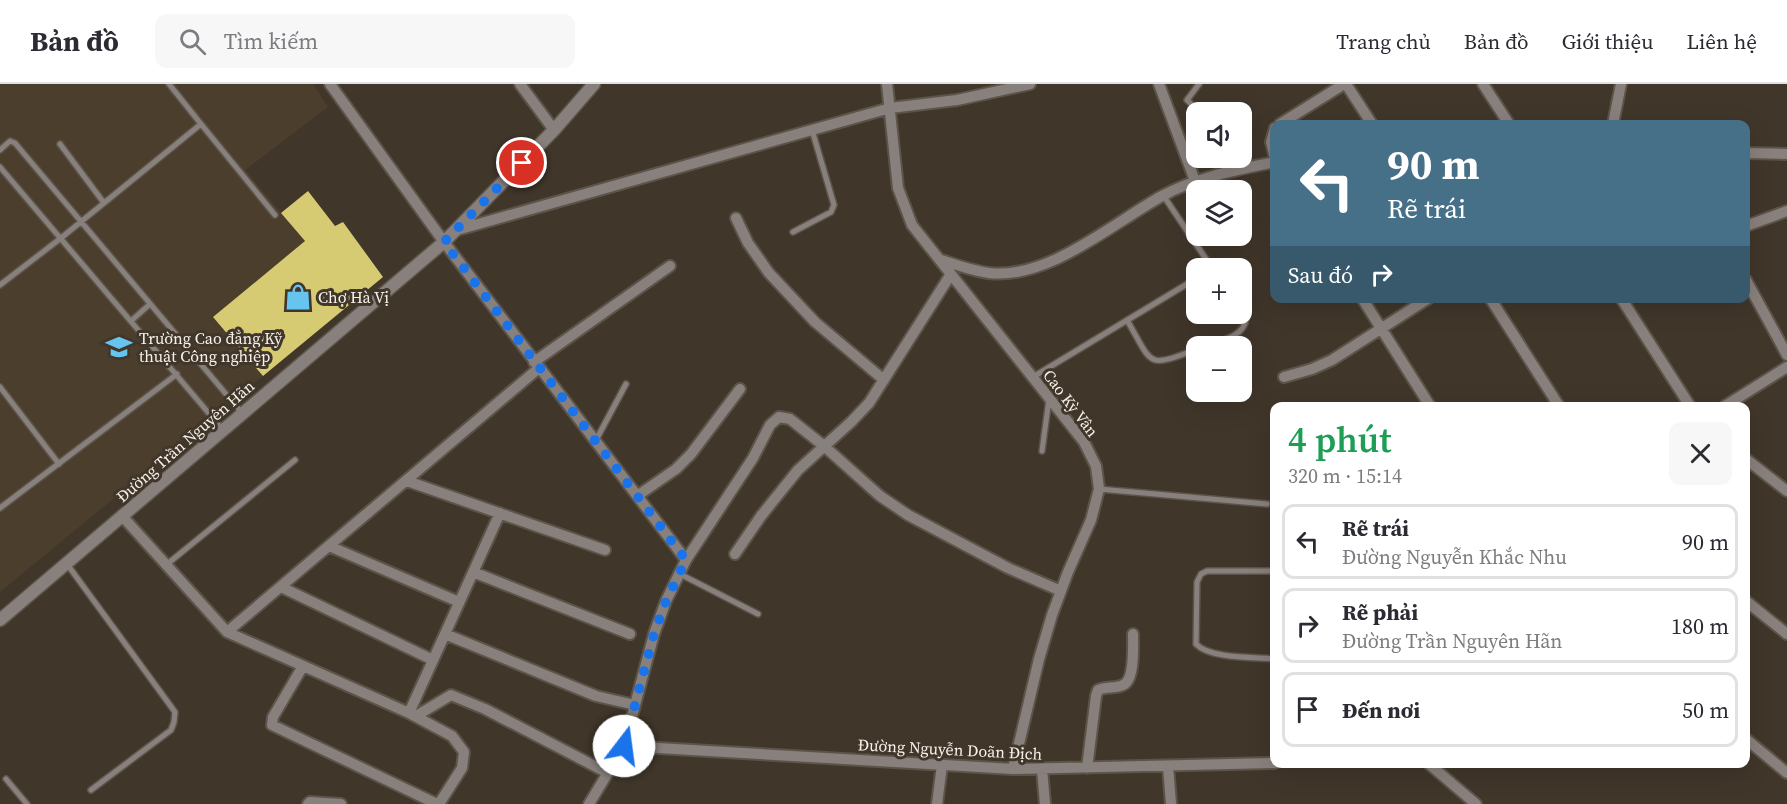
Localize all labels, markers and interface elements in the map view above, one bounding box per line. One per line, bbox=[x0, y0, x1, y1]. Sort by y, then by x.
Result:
search box bbox=[155, 14, 575, 68]
text: Bản đồ bbox=[30, 22, 119, 60]
icon: search bbox=[176, 25, 209, 58]
text: Tìm kiếm bbox=[224, 26, 318, 56]
text: Trang chủ bbox=[1336, 27, 1431, 56]
text: Bản đồ bbox=[1464, 27, 1529, 56]
text: Giới thiệu bbox=[1562, 27, 1654, 56]
text: Liên hệ bbox=[1687, 27, 1757, 56]
map controls bbox=[1186, 102, 1252, 402]
button: sound bbox=[1186, 102, 1252, 168]
text: 90 m bbox=[1387, 135, 1480, 193]
pin bbox=[496, 137, 547, 188]
icon: left bbox=[1288, 144, 1366, 222]
icon: arrive bbox=[505, 146, 538, 179]
button: layers bbox=[1186, 180, 1252, 246]
text: Rẽ trái bbox=[1387, 190, 1466, 227]
button: + bbox=[1186, 258, 1252, 324]
icon: right bbox=[1365, 258, 1398, 291]
text: Sau đó bbox=[1288, 260, 1353, 290]
shop icon: Chợ Hà Vị bbox=[283, 282, 313, 312]
place label: Chợ Hà Vị bbox=[318, 286, 389, 308]
place label: Trường Cao đẳng Kỹ thuật Công nghiệp bbox=[139, 327, 283, 367]
school or university icon: Trường Cao đẳng Kỹ thuật Công nghiệp bbox=[104, 332, 134, 362]
button: − bbox=[1186, 336, 1252, 402]
street label: Cao Kỳ Vân bbox=[1038, 365, 1104, 442]
street label: Đường Trần Nguyên Hãn bbox=[111, 375, 259, 507]
text: 4 phút bbox=[1288, 415, 1391, 464]
button: close bbox=[1669, 422, 1732, 485]
text: 320 m · 15:14 bbox=[1288, 462, 1402, 490]
text: Rẽ trái bbox=[1342, 513, 1409, 543]
icon: left bbox=[1291, 525, 1324, 558]
text: 90 m bbox=[1682, 527, 1729, 557]
text: Đường Nguyễn Khắc Nhu bbox=[1342, 543, 1567, 571]
text: Rẽ phải bbox=[1342, 597, 1418, 627]
icon: right bbox=[1291, 609, 1324, 642]
text: 180 m bbox=[1671, 611, 1729, 641]
text: Đường Trần Nguyên Hãn bbox=[1342, 627, 1562, 655]
icon: arrive bbox=[1291, 693, 1324, 726]
text: Đến nơi bbox=[1342, 695, 1420, 725]
text: 50 m bbox=[1682, 695, 1729, 725]
position arrow bbox=[592, 714, 656, 778]
street label: Đường Nguyễn Doãn Địch bbox=[857, 733, 1043, 765]

